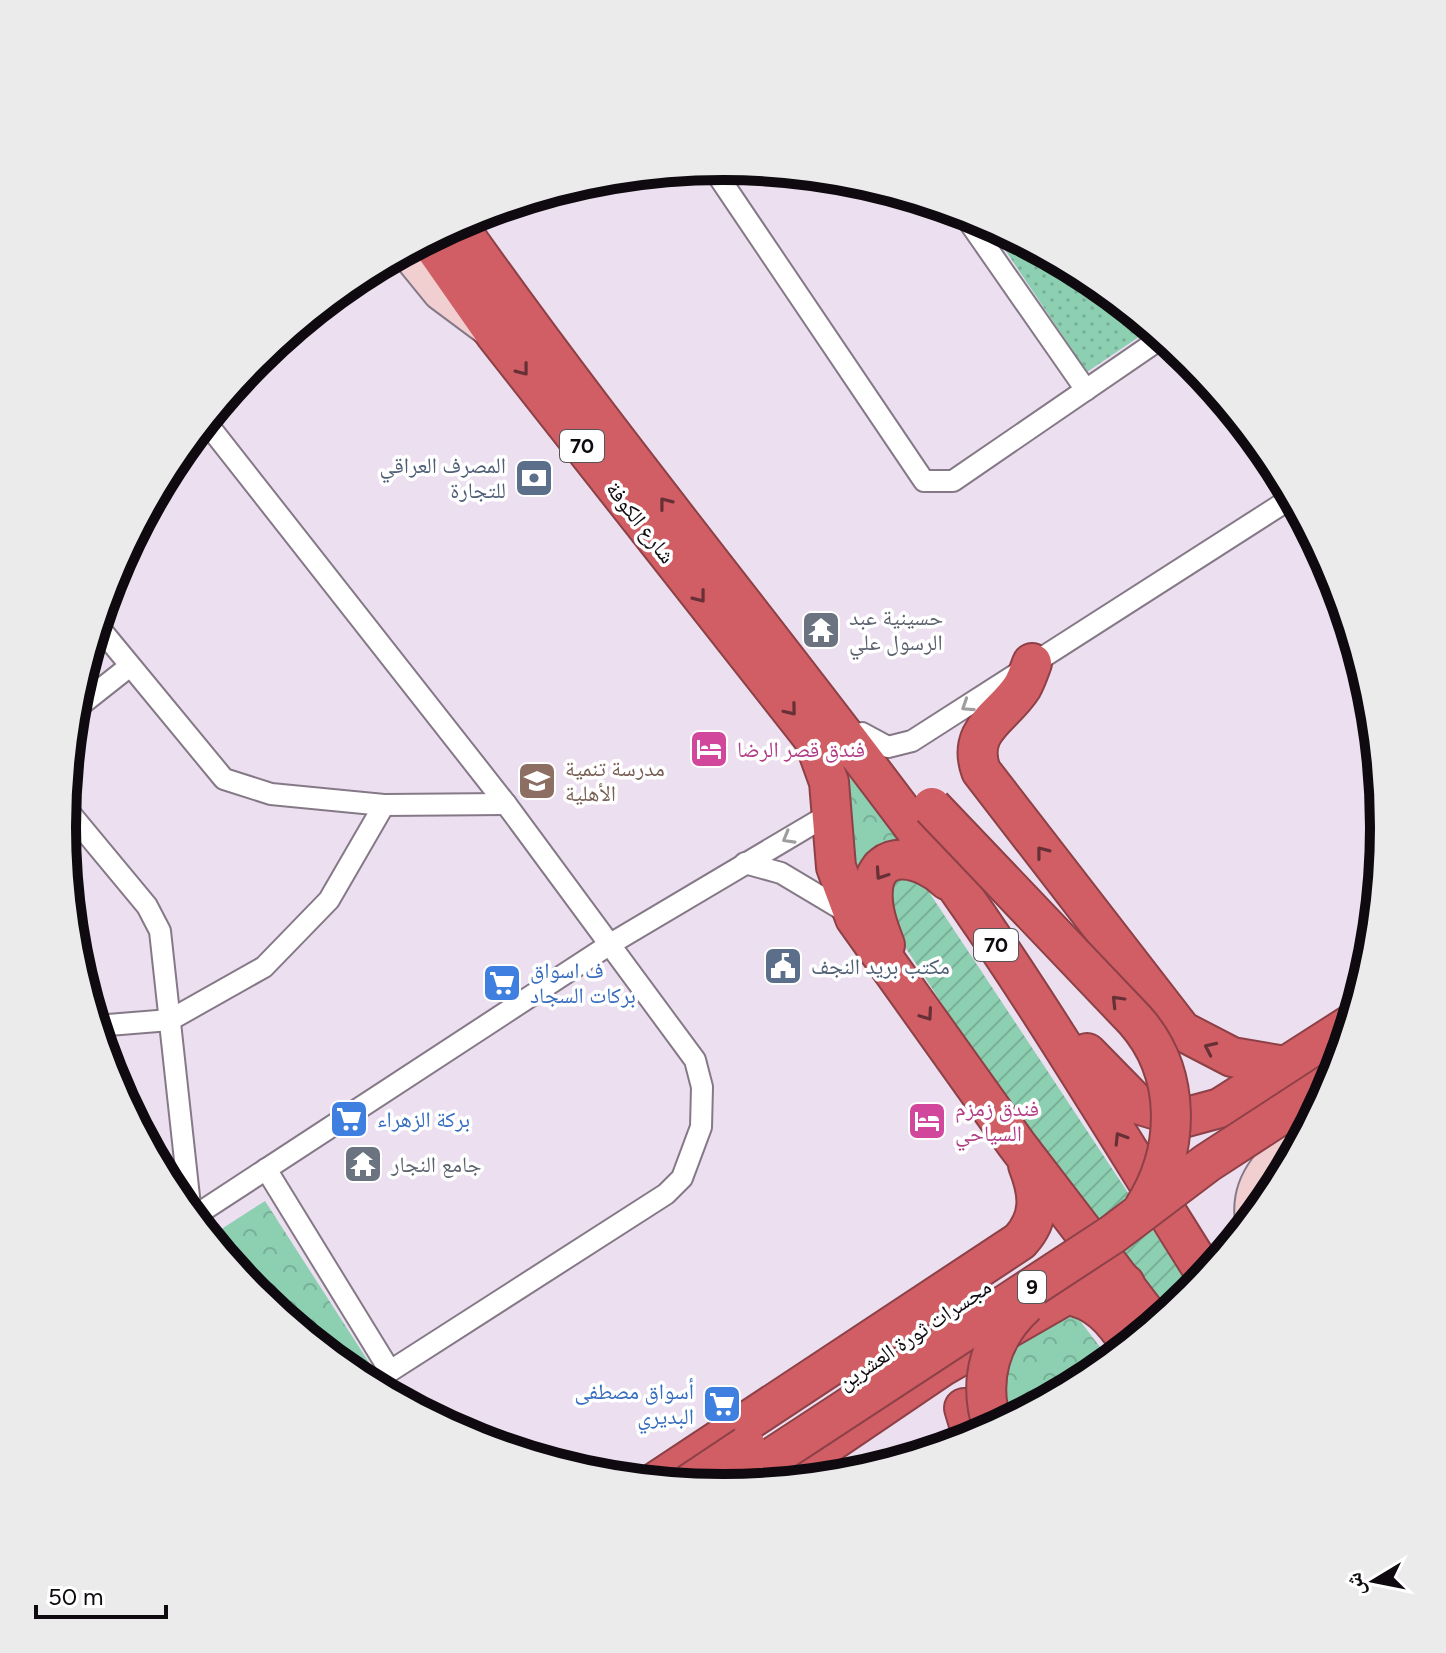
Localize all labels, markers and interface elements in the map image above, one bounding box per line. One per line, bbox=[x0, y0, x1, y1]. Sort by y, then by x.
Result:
one-way arrow bbox=[513, 361, 527, 376]
road number: 70 bbox=[560, 430, 604, 462]
place label: المصرف العراقي للتجارة bbox=[379, 452, 506, 504]
bank icon: المصرف العراقي للتجارة bbox=[513, 457, 555, 499]
street label: شارع الكوفة bbox=[600, 476, 681, 569]
one-way arrow bbox=[661, 497, 675, 512]
one-way arrow bbox=[690, 588, 705, 602]
place label: حسينية عبد الرسول علي bbox=[849, 604, 943, 660]
temple icon: حسينية عبد الرسول علي bbox=[800, 609, 842, 651]
one-way arrow bbox=[961, 696, 976, 711]
one-way arrow bbox=[781, 701, 796, 715]
hotel icon: فندق قصر الرضا bbox=[688, 728, 730, 770]
place label: فندق قصر الرضا bbox=[737, 736, 865, 763]
place label: مدرسة تنمية الأهلية bbox=[565, 755, 665, 807]
school or university icon: مدرسة تنمية الأهلية bbox=[516, 760, 558, 802]
one-way arrow bbox=[782, 828, 797, 844]
one-way arrow bbox=[1038, 846, 1052, 861]
one-way arrow bbox=[876, 865, 891, 880]
road number: 70 bbox=[974, 929, 1018, 961]
public building icon: مكتب بريد النجف bbox=[762, 945, 804, 987]
place label: مكتب بريد النجف bbox=[811, 953, 950, 980]
place label: ف اسواق بركات السجاد bbox=[530, 957, 636, 1009]
supermarket icon: ف اسواق بركات السجاد bbox=[481, 962, 523, 1004]
one-way arrow bbox=[1112, 995, 1126, 1010]
one-way arrow bbox=[917, 1007, 932, 1021]
one-way arrow bbox=[1203, 1042, 1218, 1058]
place label: فندق زمزم السياحي bbox=[955, 1095, 1039, 1151]
supermarket icon: بركة الزهراء bbox=[328, 1098, 370, 1140]
hotel icon: فندق زمزم السياحي bbox=[906, 1100, 948, 1142]
place label: بركة الزهراء bbox=[377, 1106, 470, 1133]
one-way arrow bbox=[1114, 1132, 1129, 1147]
temple icon: جامع النجار bbox=[342, 1143, 384, 1185]
place label: جامع النجار bbox=[390, 1151, 482, 1178]
road number: 9 bbox=[1018, 1271, 1046, 1303]
street label: مجسرات ثورة العشرين bbox=[832, 1273, 996, 1396]
place label: أسواق مصطفى البديري bbox=[574, 1378, 694, 1434]
supermarket icon: أسواق مصطفى البديري bbox=[701, 1383, 743, 1425]
north arrow bbox=[1334, 1541, 1414, 1621]
scale bar bbox=[36, 1569, 166, 1619]
text: ش bbox=[1339, 1571, 1370, 1598]
text: 50 m bbox=[48, 1582, 104, 1611]

